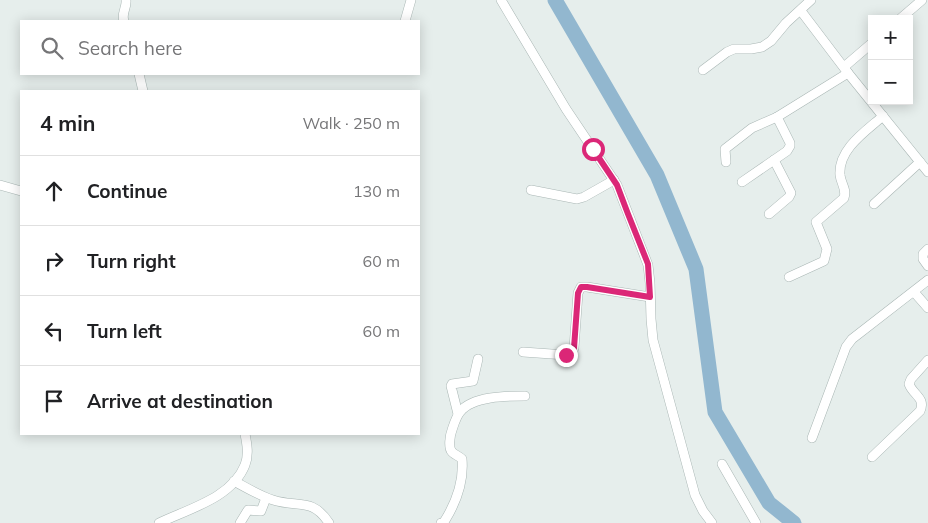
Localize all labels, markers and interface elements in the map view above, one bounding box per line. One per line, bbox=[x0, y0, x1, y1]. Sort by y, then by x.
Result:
map controls bbox=[868, 15, 913, 105]
button: + bbox=[868, 15, 913, 60]
search box bbox=[20, 20, 420, 75]
icon: search bbox=[38, 34, 66, 62]
text: Search here bbox=[78, 36, 182, 60]
button: − bbox=[868, 60, 913, 105]
text: 4 min bbox=[40, 110, 95, 136]
text: Walk · 250 m bbox=[302, 113, 400, 133]
route start bbox=[582, 138, 605, 161]
icon: ahead bbox=[40, 177, 68, 205]
text: Continue bbox=[87, 179, 167, 203]
text: 130 m bbox=[353, 181, 400, 201]
icon: right bbox=[40, 247, 68, 275]
text: Turn right bbox=[87, 249, 176, 273]
text: 60 m bbox=[363, 251, 400, 271]
icon: left bbox=[40, 317, 68, 345]
text: Turn left bbox=[87, 319, 162, 343]
text: 60 m bbox=[363, 321, 400, 341]
route end bbox=[555, 344, 578, 367]
icon: arrive bbox=[40, 387, 68, 415]
text: Arrive at destination bbox=[87, 389, 273, 413]

